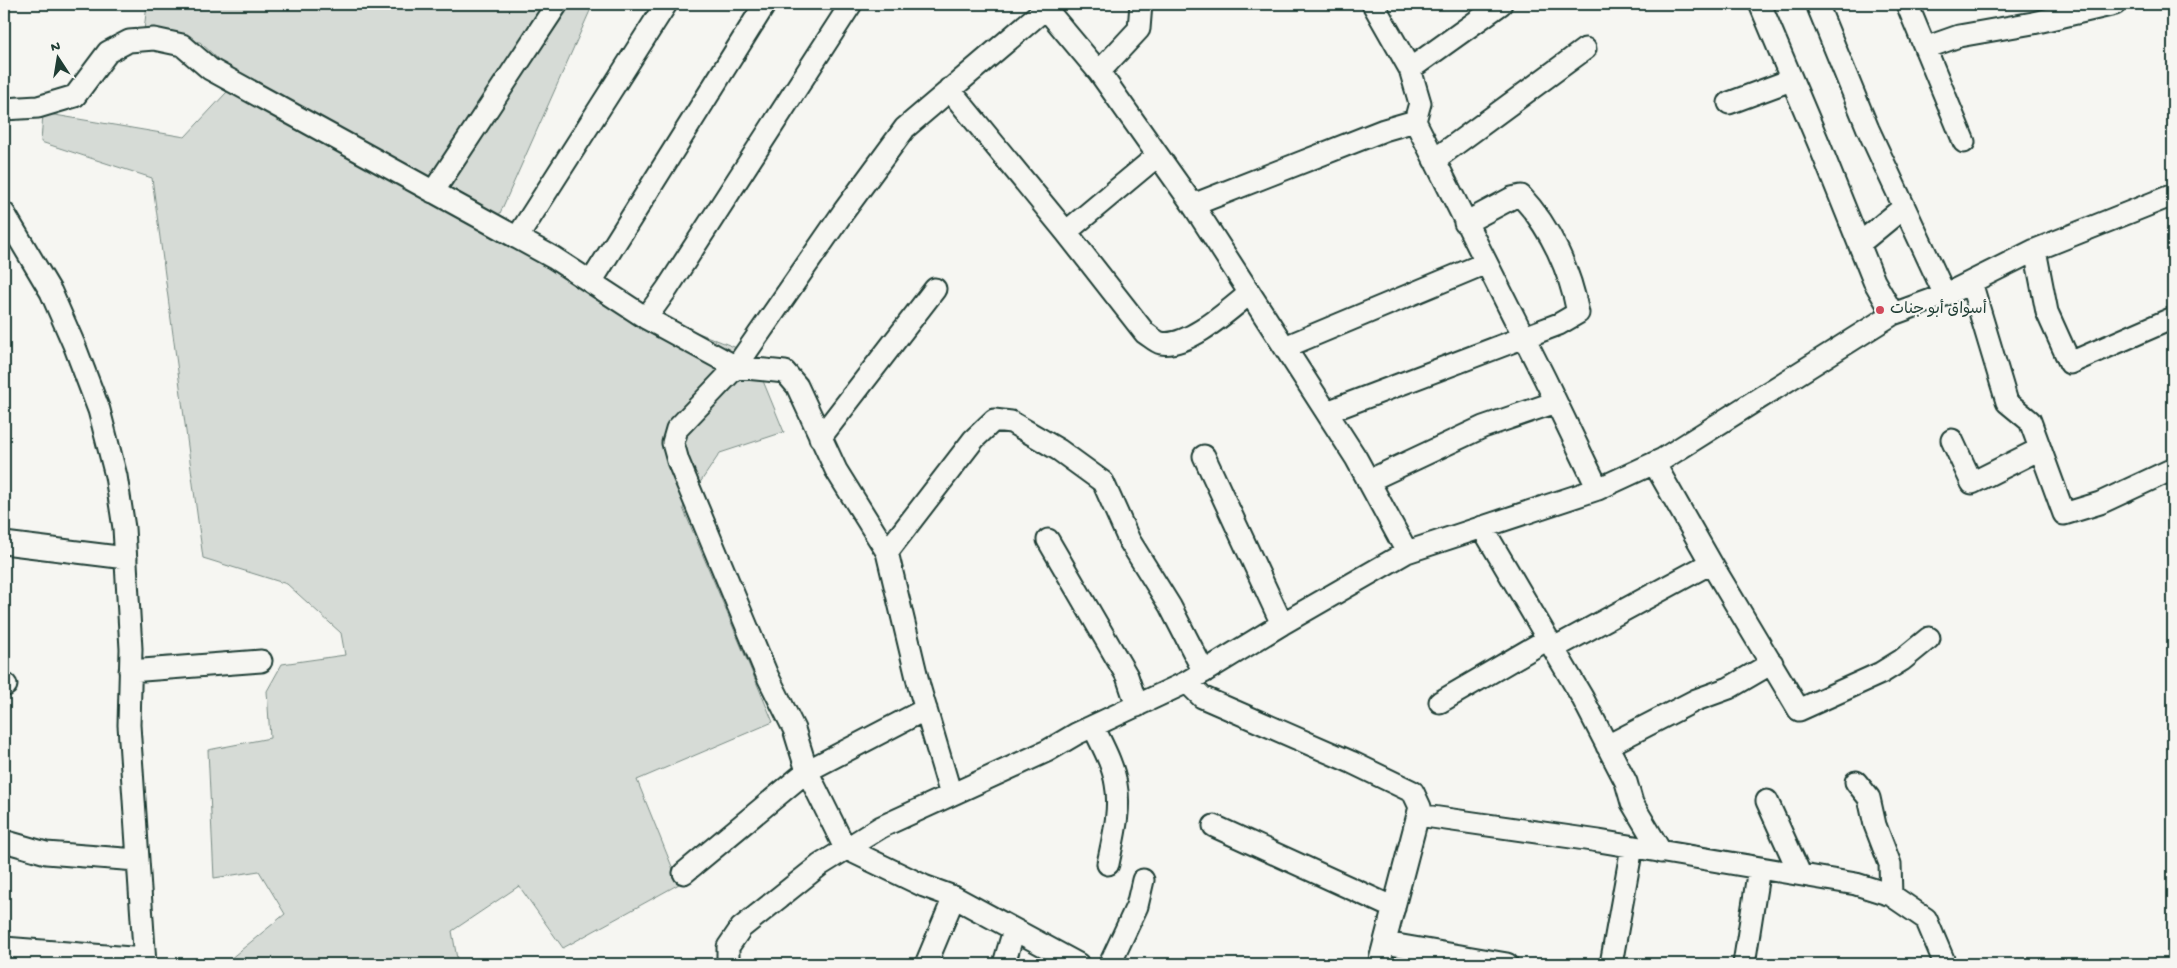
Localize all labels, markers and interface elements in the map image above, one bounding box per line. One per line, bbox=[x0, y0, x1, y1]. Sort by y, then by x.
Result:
north arrow bbox=[32, 32, 82, 82]
text: N bbox=[50, 38, 62, 57]
place label: أسواق أبو جنات bbox=[1890, 299, 1987, 320]
marker: أسواق أبو جنات bbox=[1874, 304, 1886, 316]

